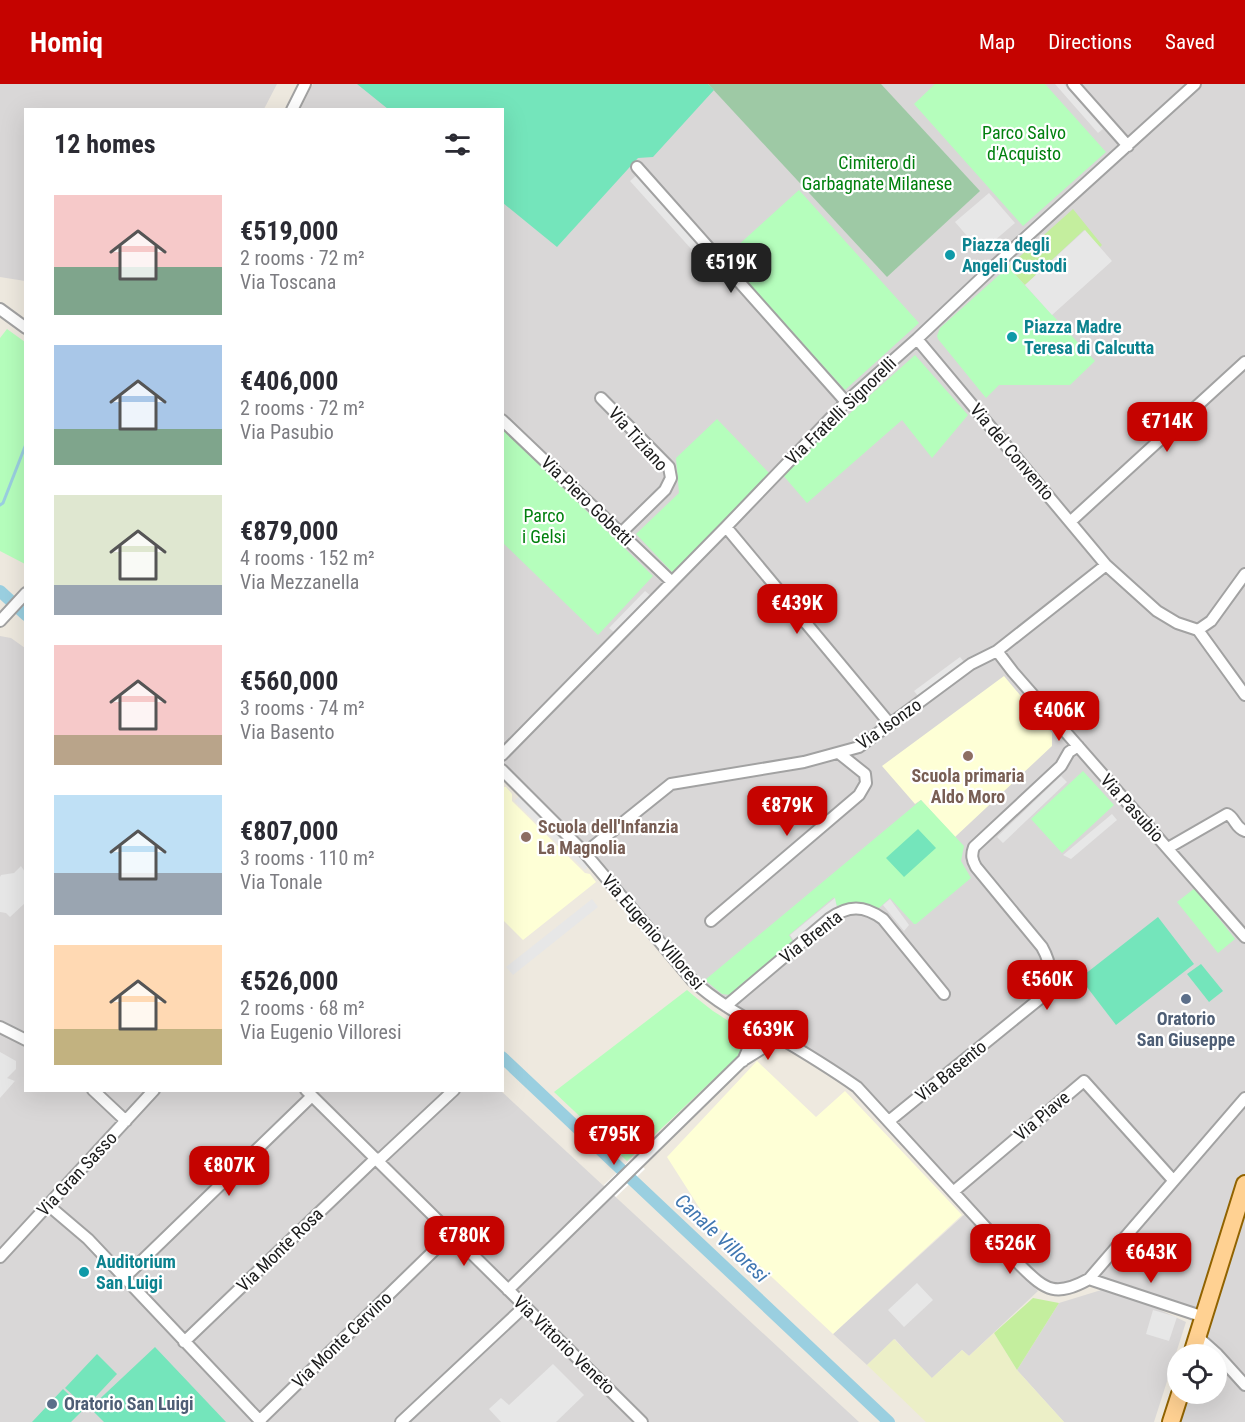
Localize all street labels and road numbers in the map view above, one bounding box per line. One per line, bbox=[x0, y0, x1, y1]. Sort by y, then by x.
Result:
street label: Via Fratelli Signorelli bbox=[781, 352, 900, 469]
street label: Via del Convento bbox=[966, 399, 1059, 504]
street label: Via Tiziano bbox=[604, 402, 672, 475]
street label: Via Piero Gobetti bbox=[537, 451, 638, 550]
street label: Via Isonzo bbox=[852, 694, 925, 753]
street label: Via Pasubio bbox=[1096, 769, 1168, 846]
street label: Via Eugenio Villoresi bbox=[598, 870, 709, 993]
street label: Via Brenta bbox=[775, 906, 846, 967]
street label: Via Basento bbox=[911, 1036, 990, 1106]
street label: Via Piave bbox=[1010, 1086, 1074, 1145]
street label: Via Gran Sasso bbox=[32, 1127, 121, 1220]
street label: Via Monte Rosa bbox=[232, 1203, 327, 1296]
street label: Via Monte Cervino bbox=[288, 1287, 396, 1392]
street label: Via Vittorio Veneto bbox=[509, 1291, 619, 1398]

